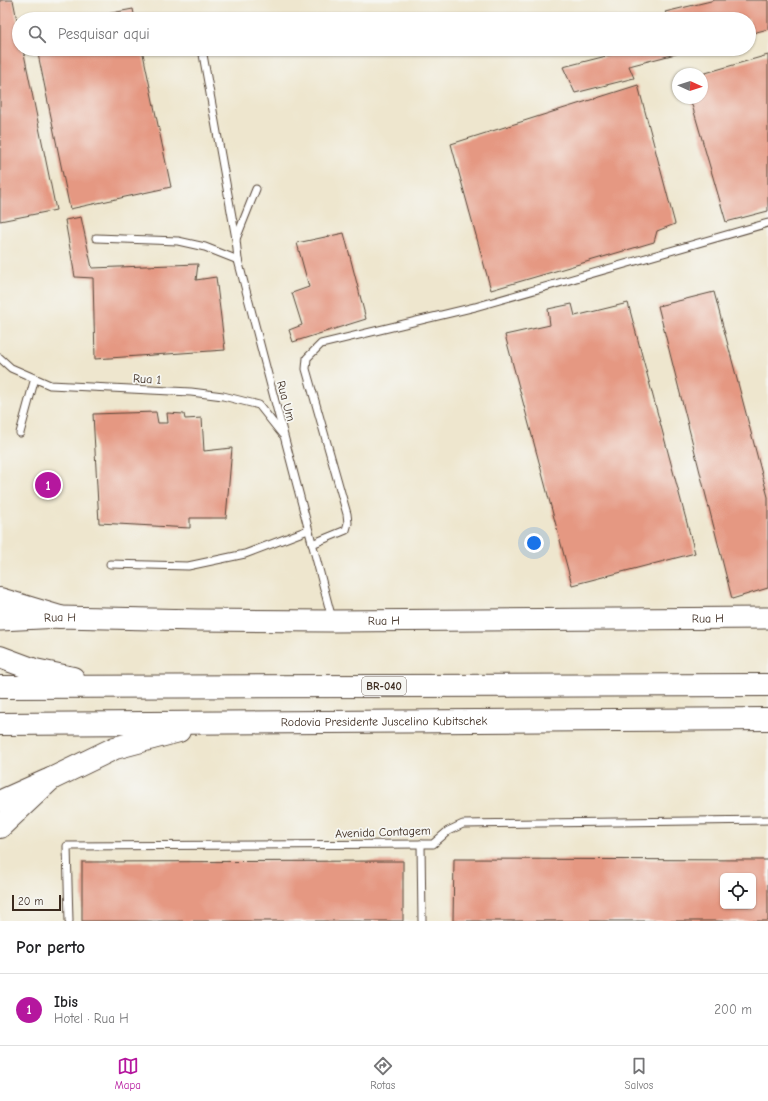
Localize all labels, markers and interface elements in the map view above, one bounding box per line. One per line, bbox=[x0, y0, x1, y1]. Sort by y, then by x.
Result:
search box bbox=[12, 12, 756, 56]
icon: search bbox=[26, 23, 48, 45]
text: Pesquisar aqui bbox=[58, 25, 150, 43]
north arrow bbox=[672, 68, 708, 104]
street label: Rua 1 bbox=[133, 371, 162, 387]
street label: Rua Um bbox=[274, 379, 298, 423]
pin: 1 bbox=[35, 470, 61, 500]
your location bbox=[524, 533, 544, 553]
street label: Rua H bbox=[43, 610, 76, 625]
street label: Rua H bbox=[692, 611, 724, 626]
street label: Rua H bbox=[368, 614, 400, 628]
road number: BR-040 bbox=[362, 677, 406, 695]
street label: Rodovia Presidente Juscelino Kubitschek bbox=[281, 714, 487, 729]
street label: Avenida Contagem bbox=[335, 823, 431, 841]
map controls bbox=[720, 873, 756, 909]
button: locate bbox=[720, 873, 756, 909]
scale bar bbox=[12, 893, 61, 912]
text: 20 m bbox=[18, 895, 43, 908]
text: Por perto bbox=[16, 938, 85, 957]
text: Ibis bbox=[54, 993, 78, 1011]
text: 1 bbox=[26, 1002, 32, 1017]
text: 200 m bbox=[714, 1002, 752, 1017]
text: Hotel · Rua H bbox=[54, 1011, 129, 1026]
tab: Mapa bbox=[115, 1055, 141, 1092]
tab: Rotas bbox=[370, 1055, 395, 1092]
tab: Salvos bbox=[625, 1055, 653, 1092]

